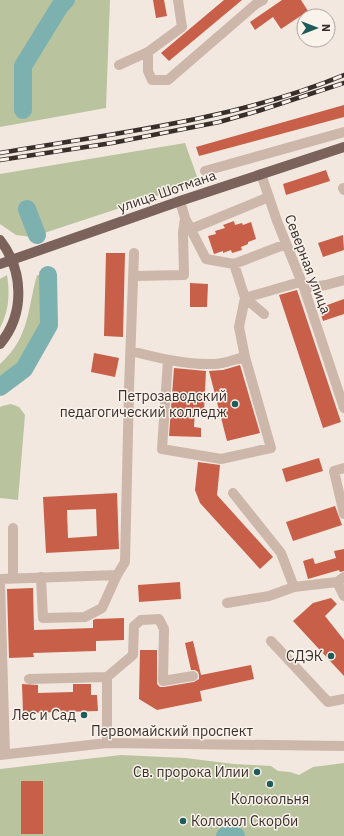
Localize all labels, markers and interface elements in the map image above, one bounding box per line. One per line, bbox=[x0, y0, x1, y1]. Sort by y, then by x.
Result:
north arrow bbox=[296, 8, 336, 48]
text: N bbox=[319, 24, 333, 32]
street label: улица Шотмана bbox=[116, 166, 219, 216]
street label: Северная улица bbox=[281, 212, 335, 317]
place label: Петрозаводский педагогический колледж bbox=[60, 387, 227, 421]
marker: Петрозаводский педагогический колледж bbox=[230, 399, 240, 409]
place label: СДЭК bbox=[286, 647, 323, 665]
marker: СДЭК bbox=[326, 651, 336, 661]
place label: Лес и Сад bbox=[12, 706, 76, 724]
marker: Лес и Сад bbox=[79, 710, 89, 720]
street label: Первомайский проспект bbox=[91, 722, 253, 740]
place label: Св. пророка Илии bbox=[133, 763, 249, 781]
marker: Св. пророка Илии bbox=[252, 767, 262, 777]
marker: Колокольня bbox=[265, 779, 275, 789]
place label: Колокольня bbox=[231, 790, 309, 808]
place label: Колокол Скорби bbox=[191, 812, 298, 830]
marker: Колокол Скорби bbox=[178, 816, 188, 826]

